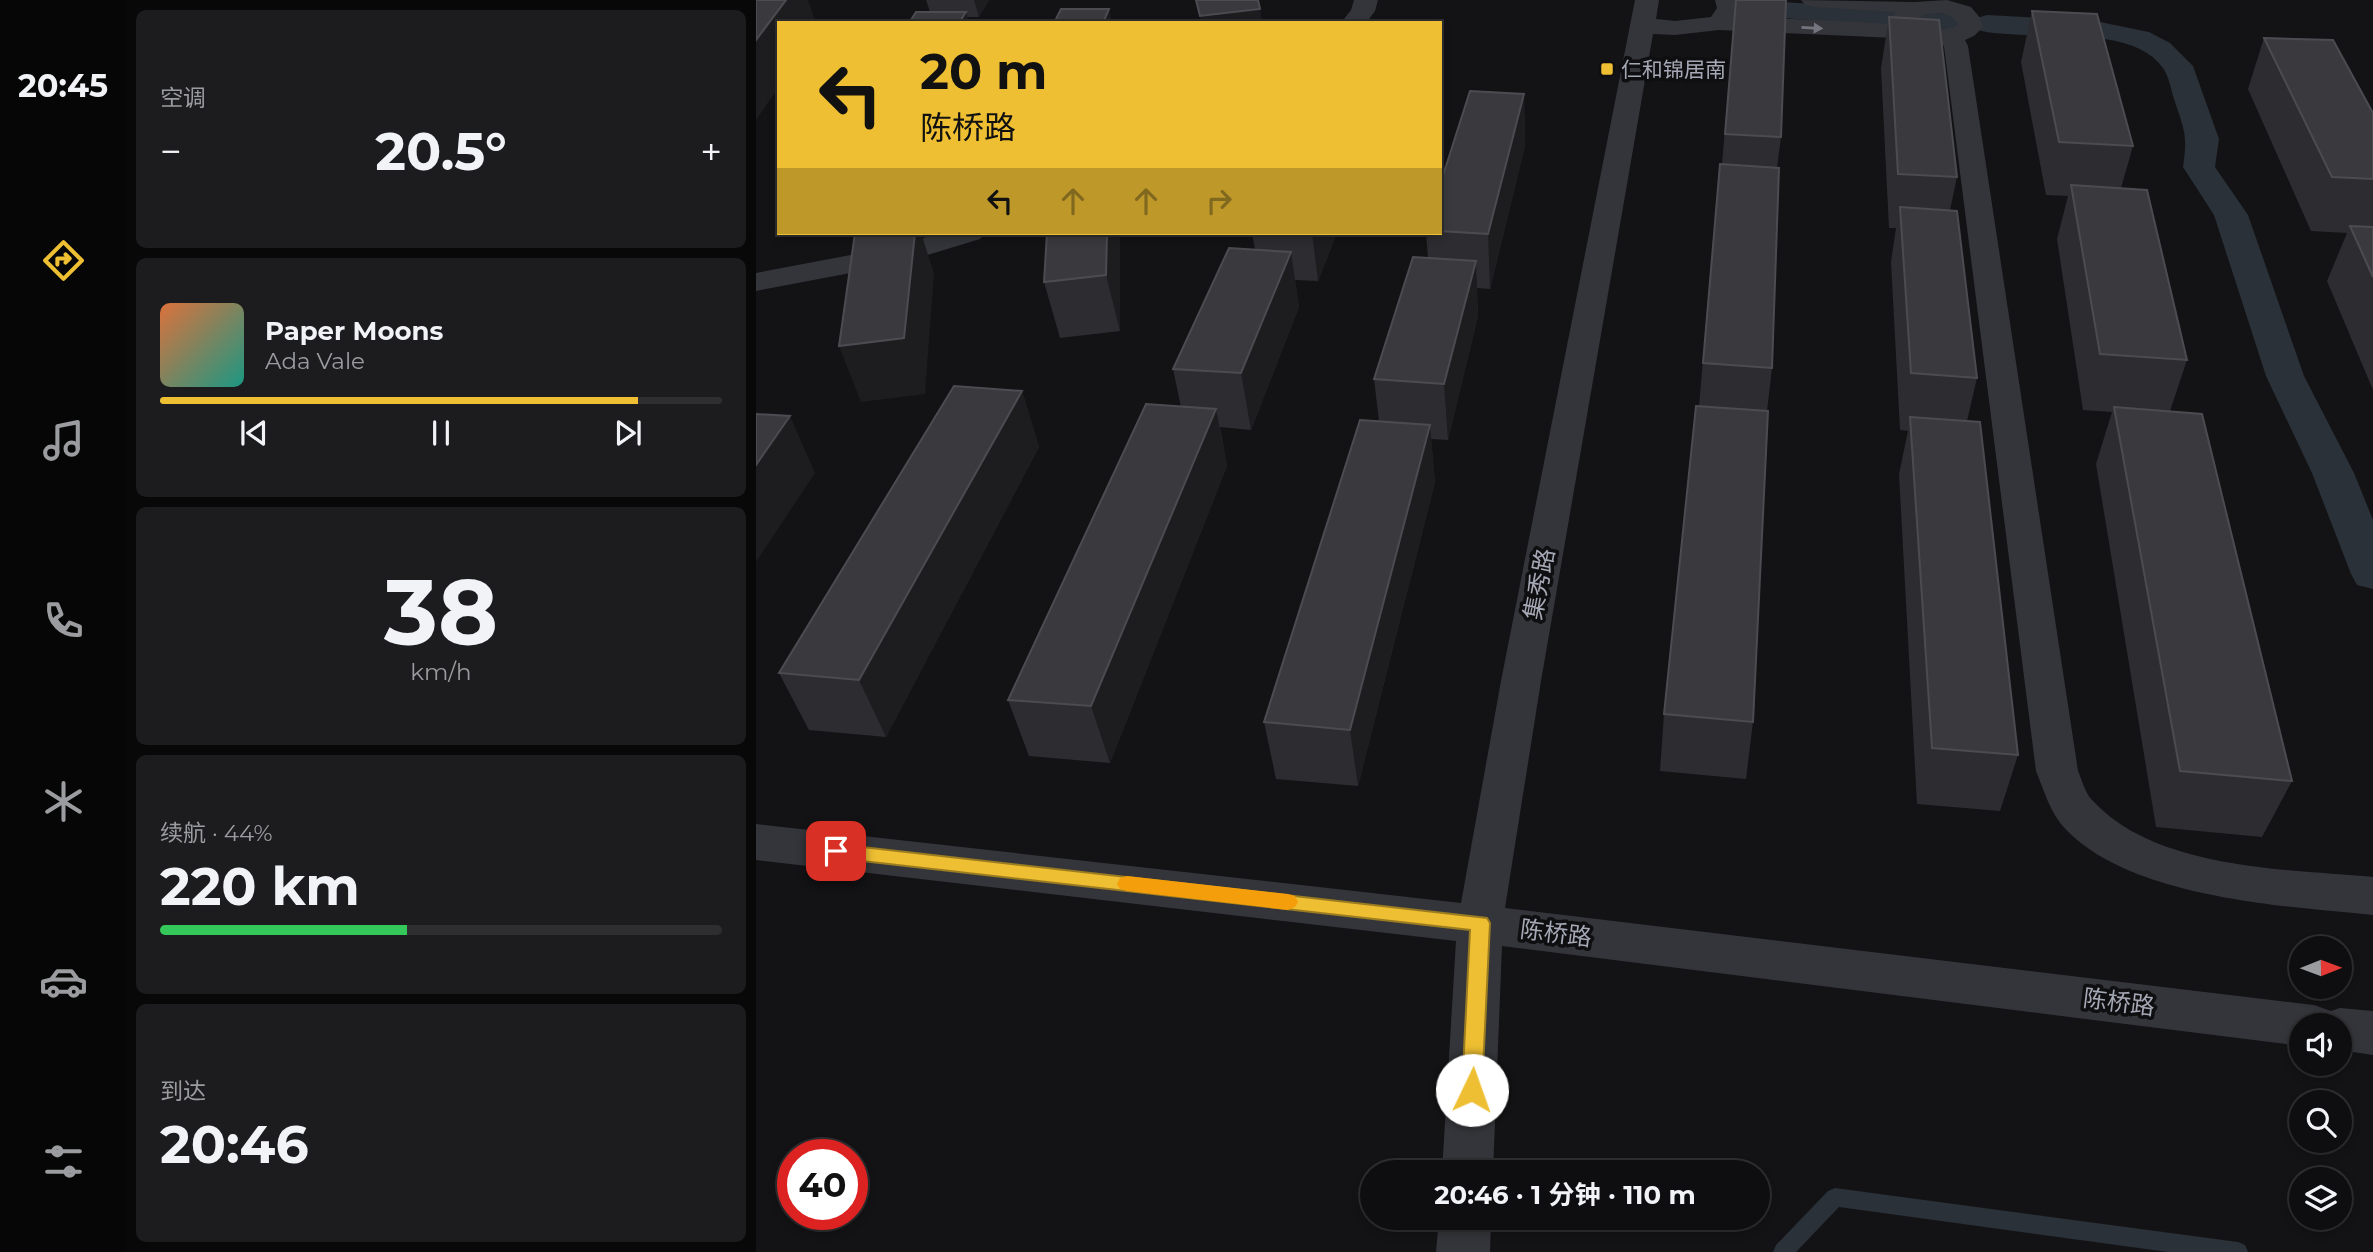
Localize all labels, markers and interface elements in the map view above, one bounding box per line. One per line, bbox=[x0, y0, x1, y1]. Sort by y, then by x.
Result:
one-way arrow bbox=[1801, 22, 1823, 33]
text: 20 m bbox=[920, 42, 1047, 101]
icon: left bbox=[805, 49, 896, 140]
place label: 仁和锦居南 bbox=[1621, 57, 1726, 82]
marker: 仁和锦居南 bbox=[1599, 61, 1615, 77]
text: 20:45 bbox=[18, 66, 108, 105]
text: 空调 bbox=[160, 84, 206, 112]
text: 陈桥路 bbox=[920, 108, 1016, 147]
text: 20.5° bbox=[375, 120, 507, 183]
text: − bbox=[160, 128, 182, 175]
text: + bbox=[700, 128, 722, 175]
icon: left bbox=[981, 182, 1019, 220]
icon: ahead bbox=[1054, 182, 1092, 220]
icon: ahead bbox=[1127, 182, 1165, 220]
icon: right bbox=[1200, 182, 1238, 220]
icon: directions bbox=[39, 236, 88, 285]
text: Paper Moons bbox=[265, 315, 443, 347]
text: Ada Vale bbox=[265, 347, 365, 375]
icon: previous bbox=[235, 414, 273, 452]
icon: pause bbox=[422, 414, 460, 452]
icon: next bbox=[609, 414, 647, 452]
icon: music bbox=[39, 416, 88, 465]
street label: 集秀路 bbox=[1518, 546, 1560, 622]
text: 38 bbox=[384, 557, 498, 668]
icon: phone bbox=[39, 596, 88, 645]
text: km/h bbox=[410, 658, 472, 686]
icon: climate bbox=[39, 777, 88, 826]
text: 续航 · 44% bbox=[160, 819, 273, 847]
pin bbox=[806, 821, 866, 881]
icon: arrive bbox=[817, 832, 855, 870]
text: 220 km bbox=[160, 855, 360, 918]
street label: 陈桥路 bbox=[1519, 914, 1593, 952]
north arrow bbox=[2289, 936, 2352, 999]
map controls bbox=[2289, 936, 2352, 1230]
icon: car bbox=[39, 957, 88, 1006]
street label: 陈桥路 bbox=[2082, 983, 2156, 1021]
button: sound bbox=[2289, 1013, 2352, 1076]
position arrow bbox=[1435, 1053, 1509, 1127]
text: 到达 bbox=[160, 1077, 206, 1105]
button: search bbox=[2289, 1090, 2352, 1153]
text: 20:46 bbox=[160, 1113, 309, 1176]
icon: filters bbox=[39, 1137, 88, 1186]
speed limit sign: 40 bbox=[777, 1139, 868, 1230]
button: layers bbox=[2289, 1167, 2352, 1230]
text: 20:46 · 1 分钟 · 110 m bbox=[1434, 1179, 1696, 1211]

